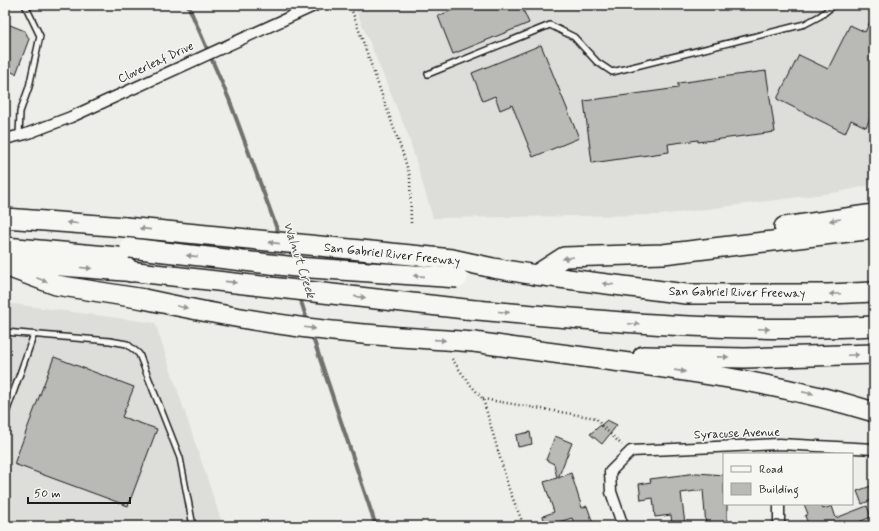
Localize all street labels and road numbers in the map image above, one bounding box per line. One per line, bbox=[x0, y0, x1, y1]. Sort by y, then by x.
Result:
street label: Cloverleaf Drive bbox=[115, 38, 197, 88]
street label: San Gabriel River Freeway bbox=[323, 240, 461, 270]
street label: San Gabriel River Freeway bbox=[669, 284, 806, 302]
street label: Syracuse Avenue bbox=[694, 425, 780, 443]

